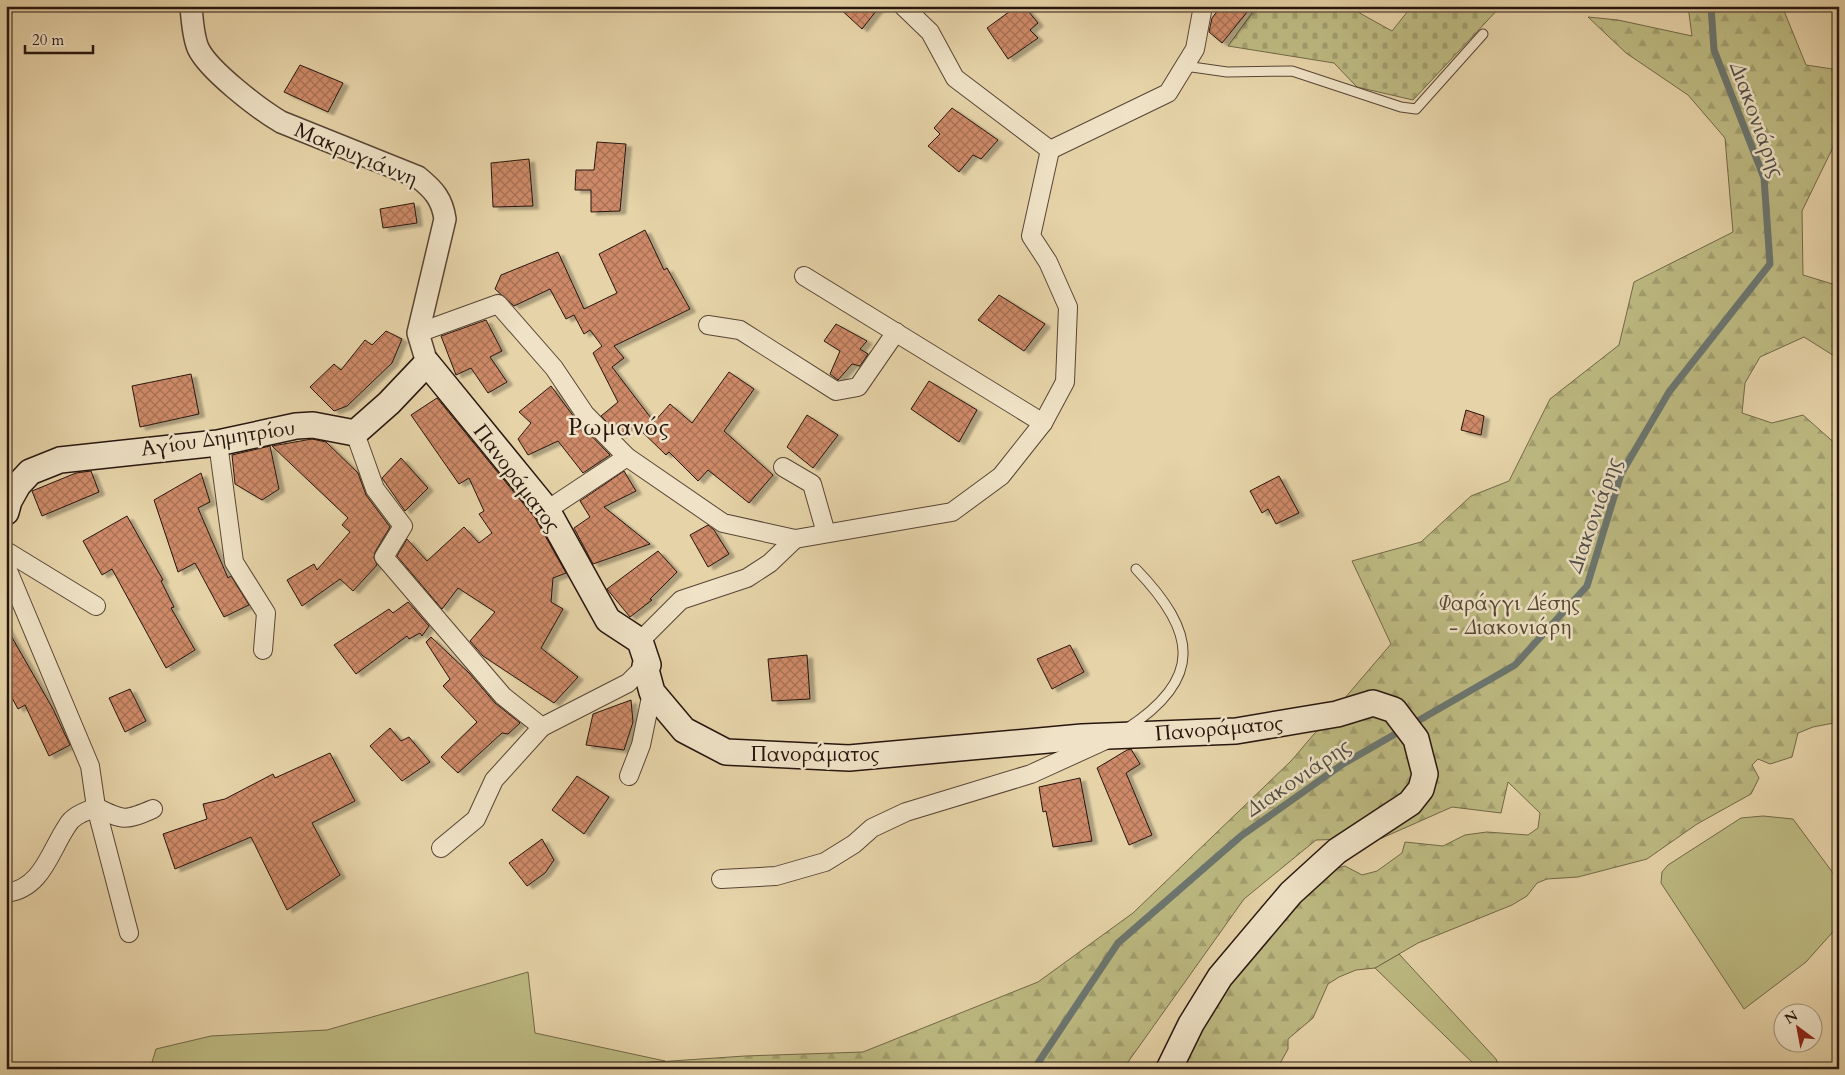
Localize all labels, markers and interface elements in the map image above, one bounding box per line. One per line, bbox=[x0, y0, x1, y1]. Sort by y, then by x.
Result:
scale bar bbox=[25, 22, 92, 54]
text: 20 m bbox=[32, 30, 64, 50]
water label: Διακονιάρης bbox=[1722, 57, 1792, 182]
street label: Μακρυγιάννη bbox=[290, 116, 422, 193]
district label: Ρωμανός bbox=[568, 411, 670, 444]
street label: Αγίου Δημητρίου bbox=[139, 413, 297, 464]
street label: Πανοράματος bbox=[466, 418, 567, 539]
water label: Διακονιάρης bbox=[1559, 453, 1629, 578]
park label: Φαράγγι Δέσης - Διακονιάρη bbox=[1439, 589, 1580, 642]
street label: Πανοράματος bbox=[1154, 708, 1285, 749]
water label: Διακονιάρης bbox=[1239, 731, 1357, 824]
street label: Πανοράματος bbox=[751, 740, 879, 769]
north arrow bbox=[1772, 1002, 1822, 1052]
text: N bbox=[1781, 1006, 1802, 1029]

